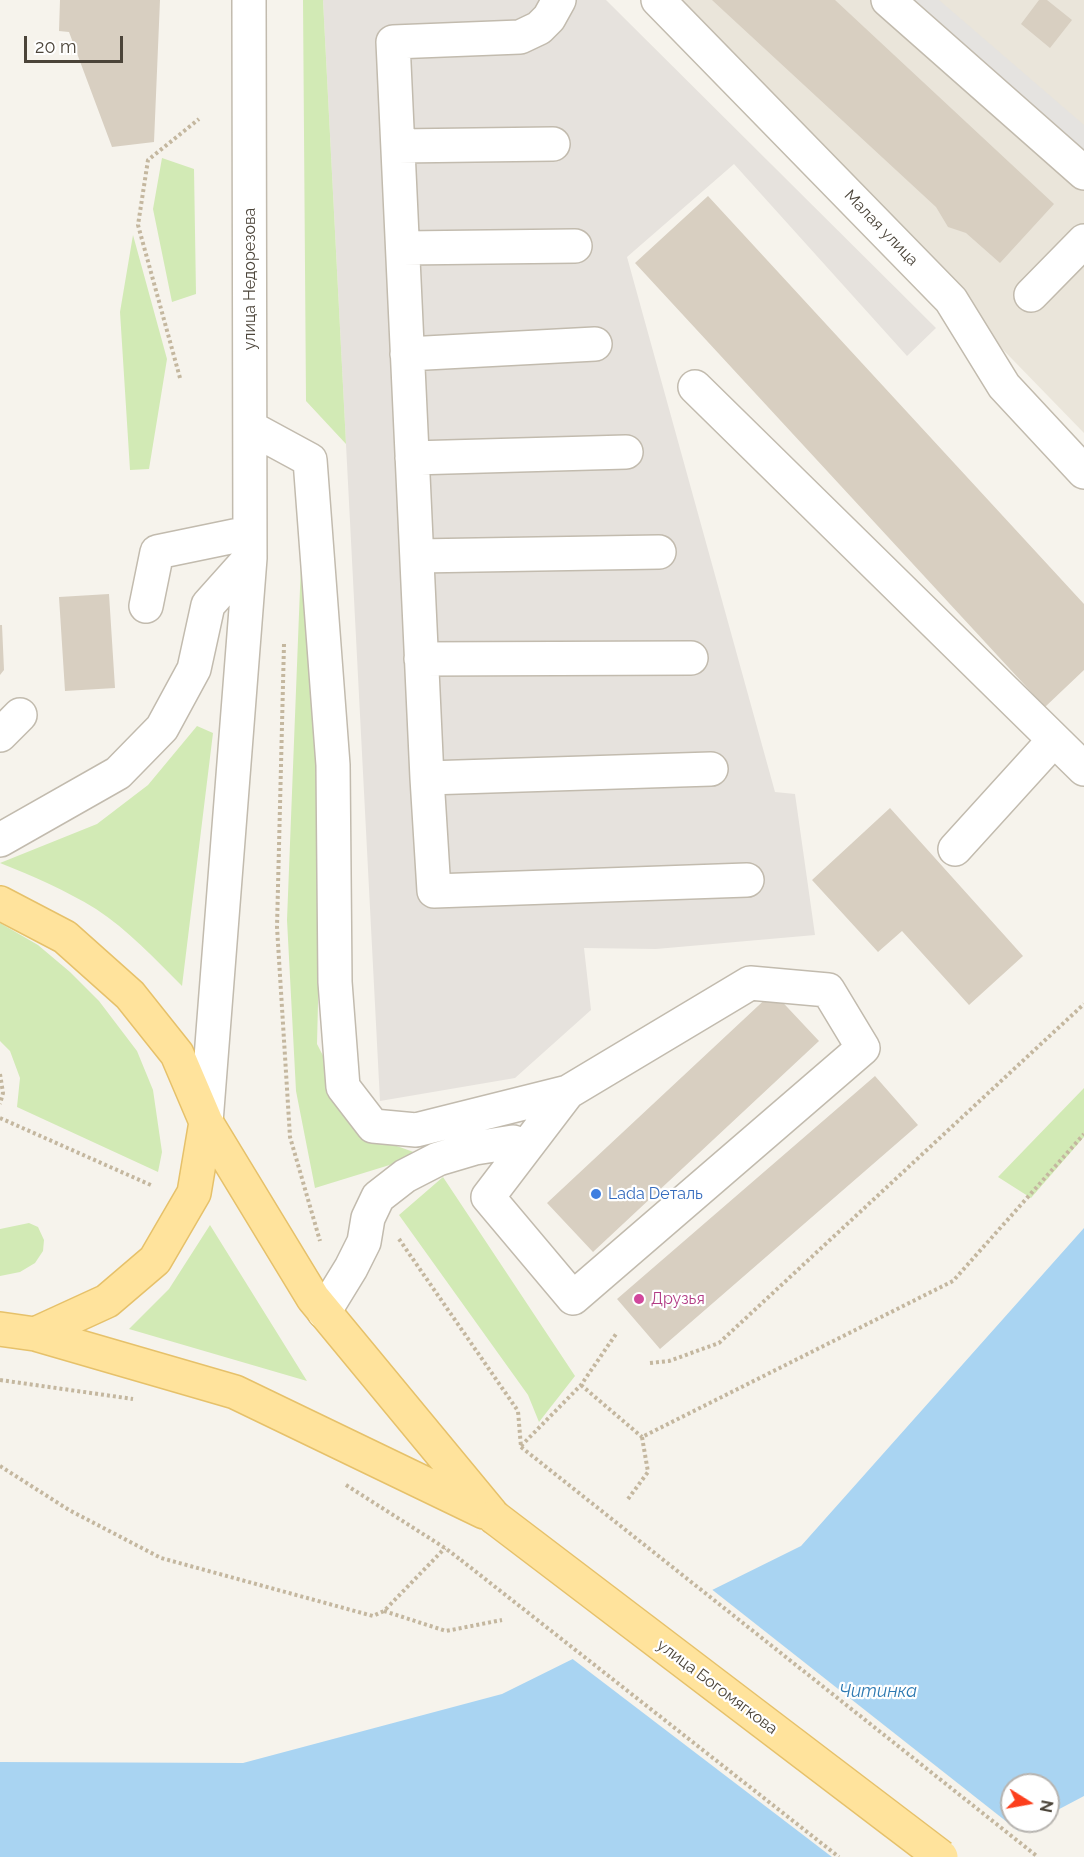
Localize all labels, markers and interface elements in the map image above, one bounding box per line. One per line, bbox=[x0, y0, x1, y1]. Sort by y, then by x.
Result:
scale bar bbox=[27, 24, 126, 62]
text: 20 m bbox=[35, 36, 77, 57]
street label: Малая улица bbox=[840, 186, 922, 270]
street label: улица Недорезова bbox=[240, 208, 260, 350]
place label: Lada Dеталь bbox=[608, 1184, 703, 1204]
marker: Lada Dеталь bbox=[589, 1187, 603, 1201]
place label: Друзья bbox=[651, 1289, 705, 1309]
marker: Друзья bbox=[632, 1292, 646, 1306]
street label: улица Богомягкова bbox=[653, 1635, 781, 1739]
water label: Читинка bbox=[839, 1681, 917, 1703]
north arrow bbox=[1000, 1773, 1060, 1833]
text: N bbox=[1036, 1798, 1057, 1814]

